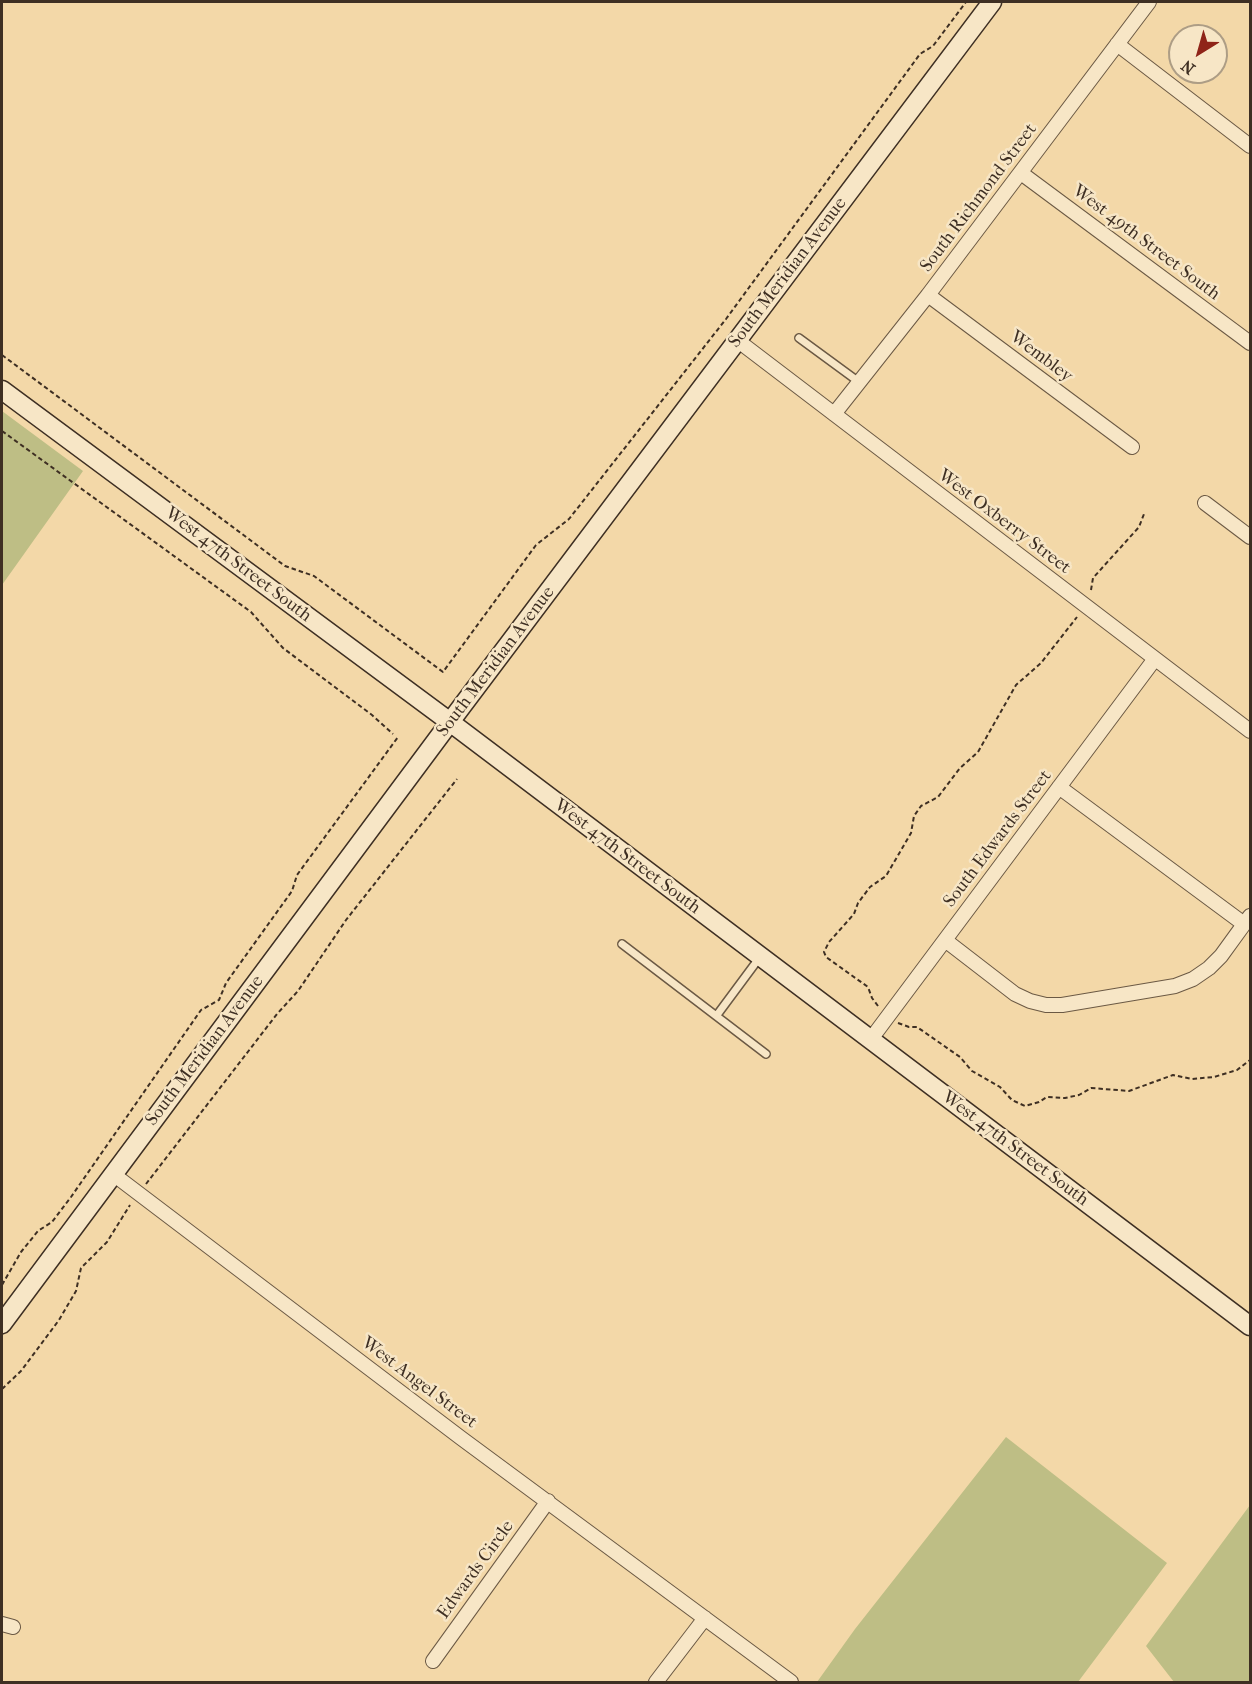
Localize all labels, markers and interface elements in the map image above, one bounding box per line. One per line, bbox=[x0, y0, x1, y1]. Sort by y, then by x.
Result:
north arrow bbox=[1168, 24, 1228, 84]
text: N bbox=[1178, 56, 1199, 78]
street label: South Richmond Street bbox=[916, 119, 1042, 277]
street label: West 49th Street South bbox=[1068, 180, 1224, 306]
street label: South Meridian Avenue bbox=[724, 194, 852, 352]
street label: Wembley bbox=[1006, 327, 1076, 387]
street label: West Oxberry Street bbox=[933, 465, 1075, 579]
street label: West 47th Street South bbox=[161, 503, 315, 627]
street label: South Meridian Avenue bbox=[432, 583, 560, 741]
street label: South Edwards Street bbox=[939, 766, 1057, 912]
street label: West 47th Street South bbox=[550, 795, 704, 919]
street label: South Meridian Avenue bbox=[141, 972, 269, 1130]
street label: West 47th Street South bbox=[938, 1087, 1092, 1211]
street label: West Angel Street bbox=[357, 1332, 481, 1434]
street label: Edwards Circle bbox=[433, 1517, 519, 1623]

